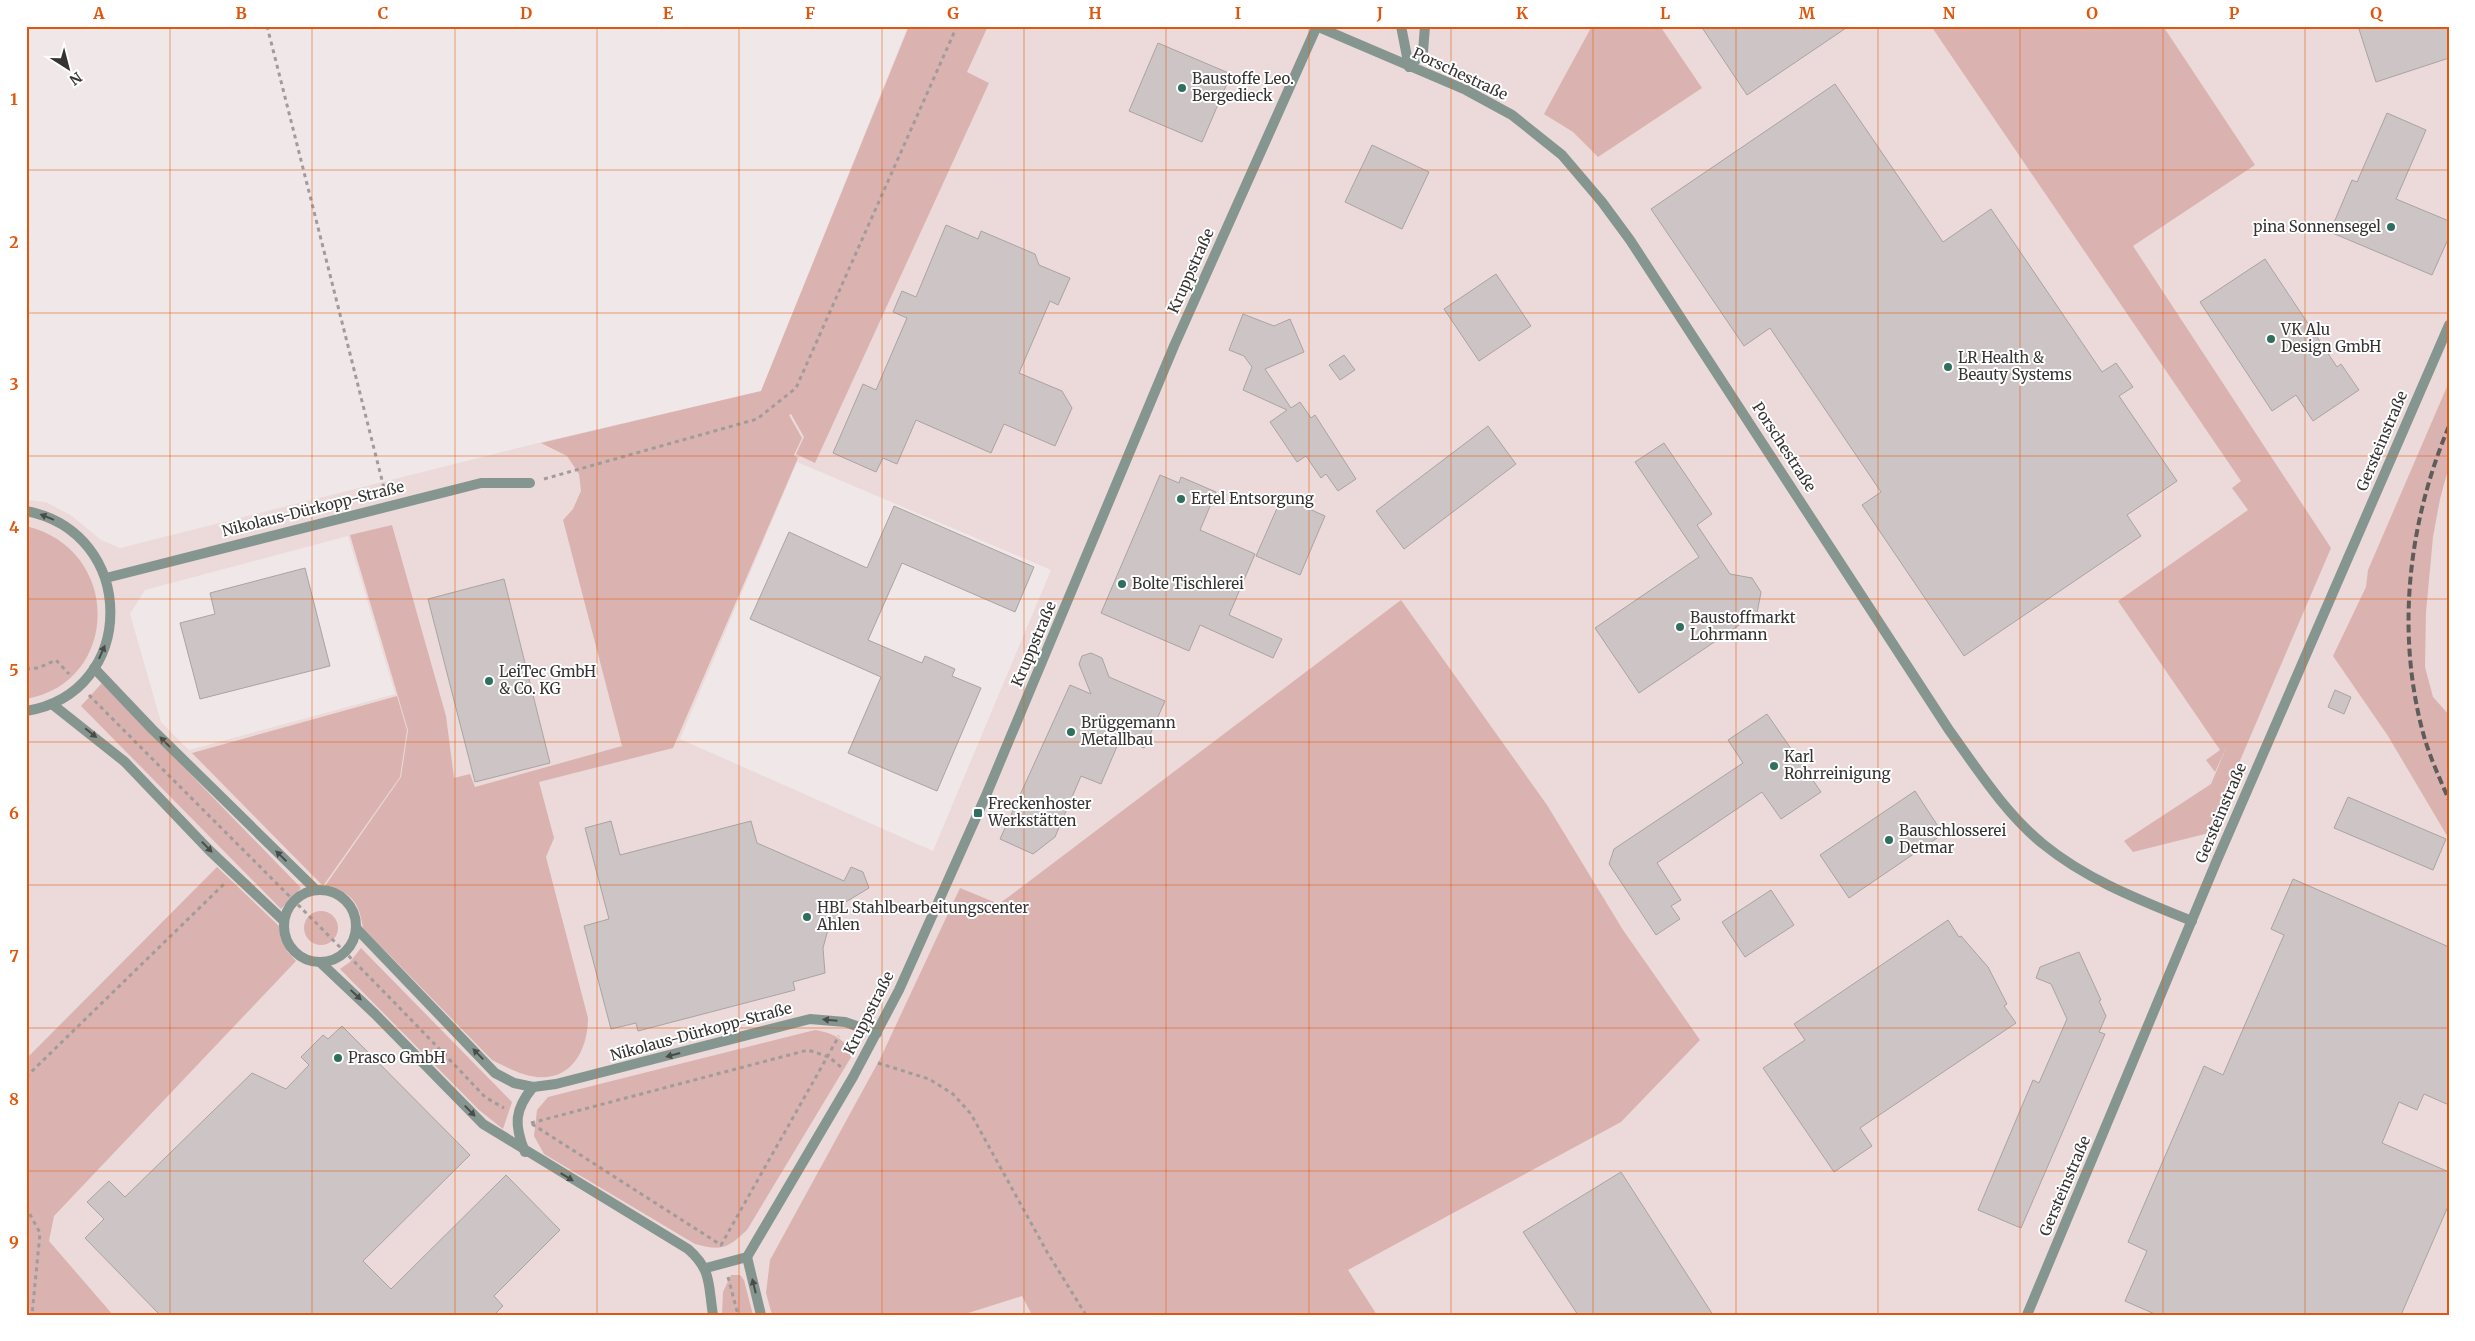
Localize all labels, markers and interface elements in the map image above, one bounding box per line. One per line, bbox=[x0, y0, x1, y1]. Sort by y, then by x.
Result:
text: A bbox=[92, 3, 105, 23]
text: B bbox=[235, 3, 247, 23]
text: C bbox=[378, 3, 388, 23]
text: D bbox=[520, 3, 532, 23]
text: E bbox=[663, 3, 674, 23]
text: F bbox=[805, 3, 815, 23]
text: G bbox=[947, 3, 959, 23]
text: H bbox=[1088, 3, 1102, 23]
text: I bbox=[1235, 3, 1241, 23]
text: J bbox=[1376, 3, 1383, 23]
text: K bbox=[1516, 3, 1528, 23]
text: L bbox=[1660, 3, 1670, 23]
text: M bbox=[1799, 3, 1816, 23]
text: N bbox=[1943, 3, 1956, 23]
text: O bbox=[2086, 3, 2098, 23]
text: P bbox=[2229, 3, 2240, 23]
text: Q bbox=[2370, 3, 2383, 23]
north arrow bbox=[42, 42, 92, 92]
street label: Porschestraße bbox=[1410, 43, 1511, 104]
text: N bbox=[66, 68, 85, 89]
place label: Baustoffe Leo. Bergedieck bbox=[1192, 69, 1294, 105]
marker: Baustoffe Leo. Bergedieck bbox=[1176, 82, 1188, 94]
text: 1 bbox=[10, 89, 18, 109]
place label: pina Sonnensegel bbox=[2253, 217, 2381, 236]
marker: pina Sonnensegel bbox=[2385, 221, 2397, 233]
street label: Kruppstraße bbox=[1163, 225, 1218, 316]
text: 2 bbox=[9, 232, 19, 252]
place label: VK Alu Design GmbH bbox=[2280, 320, 2381, 356]
marker: VK Alu Design GmbH bbox=[2265, 333, 2277, 345]
place label: LR Health & Beauty Systems bbox=[1958, 348, 2072, 384]
marker: LR Health & Beauty Systems bbox=[1942, 361, 1954, 373]
text: 3 bbox=[9, 374, 19, 394]
street label: Gersteinstraße bbox=[2352, 388, 2411, 494]
street label: Porschestraße bbox=[1748, 398, 1821, 495]
street label: Nikolaus-Dürkopp-Straße bbox=[220, 477, 406, 540]
place label: Ertel Entsorgung bbox=[1191, 489, 1314, 508]
marker: Ertel Entsorgung bbox=[1175, 493, 1187, 505]
one-way arrow bbox=[40, 513, 55, 521]
text: 4 bbox=[9, 517, 19, 537]
place label: Bolte Tischlerei bbox=[1132, 574, 1244, 593]
marker: Bolte Tischlerei bbox=[1116, 578, 1128, 590]
street label: Kruppstraße bbox=[1007, 598, 1060, 689]
place label: Baustoffmarkt Lohrmann bbox=[1690, 608, 1796, 644]
marker: Baustoffmarkt Lohrmann bbox=[1674, 621, 1686, 633]
one-way arrow bbox=[99, 645, 107, 659]
text: 5 bbox=[9, 660, 19, 680]
place label: LeiTec GmbH & Co. KG bbox=[499, 662, 596, 698]
marker: LeiTec GmbH & Co. KG bbox=[483, 675, 495, 687]
place label: Brüggemann Metallbau bbox=[1081, 713, 1176, 749]
marker: Brüggemann Metallbau bbox=[1065, 726, 1077, 738]
one-way arrow bbox=[84, 728, 97, 739]
one-way arrow bbox=[159, 736, 171, 748]
place label: Karl Rohrreinigung bbox=[1784, 747, 1891, 783]
marker: Karl Rohrreinigung bbox=[1768, 760, 1780, 772]
street label: Gersteinstraße bbox=[2191, 760, 2250, 866]
place label: Freckenhoster Werkstätten bbox=[987, 794, 1092, 830]
text: 6 bbox=[9, 803, 19, 823]
marker: Freckenhoster Werkstätten bbox=[972, 807, 984, 819]
place label: Bauschlosserei Detmar bbox=[1899, 821, 2006, 857]
marker: Bauschlosserei Detmar bbox=[1883, 834, 1895, 846]
one-way arrow bbox=[201, 841, 213, 853]
one-way arrow bbox=[275, 850, 287, 862]
place label: HBL Stahlbearbeitungscenter Ahlen bbox=[816, 898, 1029, 934]
marker: HBL Stahlbearbeitungscenter Ahlen bbox=[801, 911, 813, 923]
text: 7 bbox=[9, 946, 19, 966]
street label: Kruppstraße bbox=[839, 968, 898, 1058]
one-way arrow bbox=[349, 989, 361, 1001]
street label: Nikolaus-Dürkopp-Straße bbox=[608, 998, 794, 1065]
one-way arrow bbox=[822, 1016, 838, 1024]
place label: Prasco GmbH bbox=[348, 1048, 446, 1067]
one-way arrow bbox=[472, 1048, 484, 1060]
one-way arrow bbox=[665, 1051, 680, 1059]
marker: Prasco GmbH bbox=[332, 1052, 344, 1064]
text: 8 bbox=[9, 1089, 19, 1109]
one-way arrow bbox=[464, 1105, 476, 1117]
street label: Gersteinstraße bbox=[2035, 1133, 2094, 1239]
one-way arrow bbox=[560, 1172, 573, 1181]
text: 9 bbox=[9, 1232, 19, 1252]
one-way arrow bbox=[750, 1279, 758, 1294]

